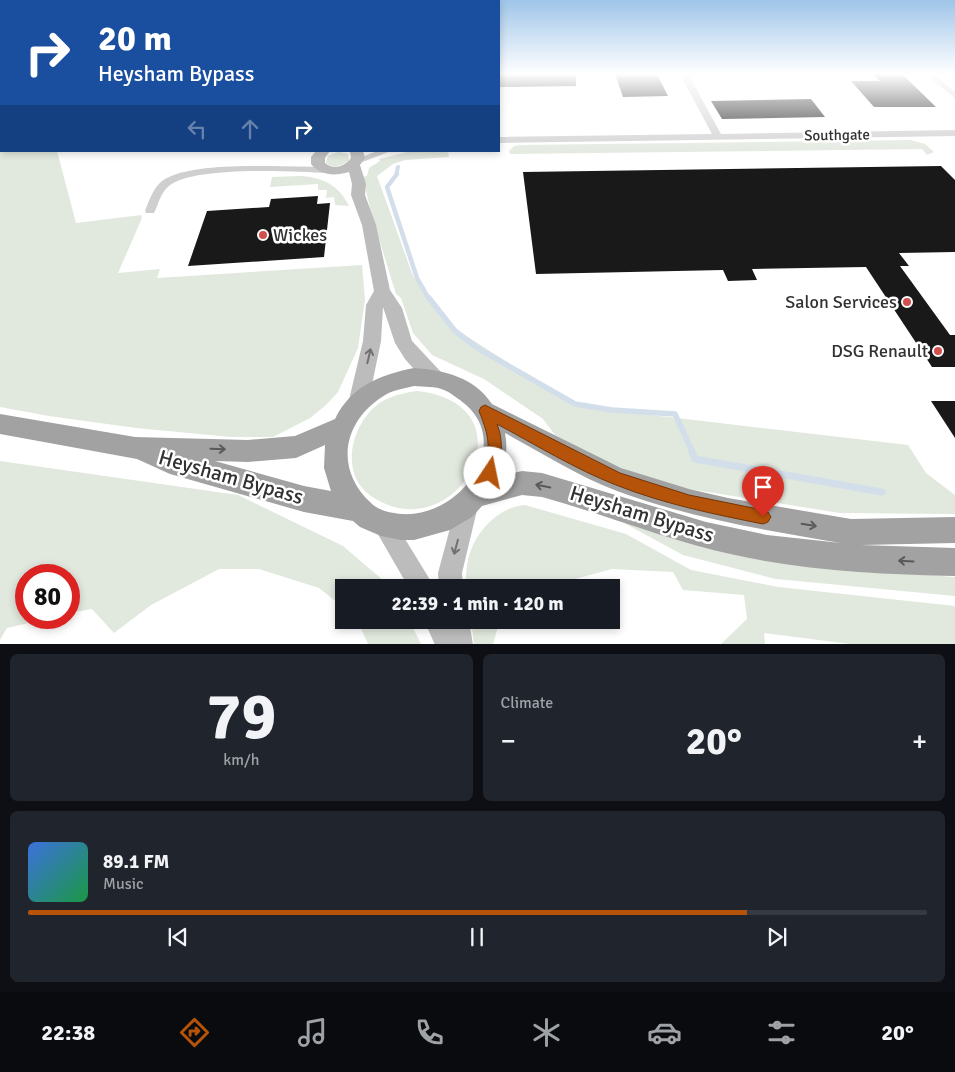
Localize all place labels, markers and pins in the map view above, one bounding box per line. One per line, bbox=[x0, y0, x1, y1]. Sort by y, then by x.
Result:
place label: Wickes bbox=[273, 224, 327, 246]
marker: Wickes bbox=[257, 229, 269, 241]
place label: Salon Services bbox=[785, 291, 897, 313]
marker: Salon Services bbox=[901, 296, 913, 308]
place label: DSG Renault bbox=[831, 340, 928, 362]
marker: DSG Renault bbox=[932, 345, 944, 357]
pin bbox=[742, 466, 784, 517]

